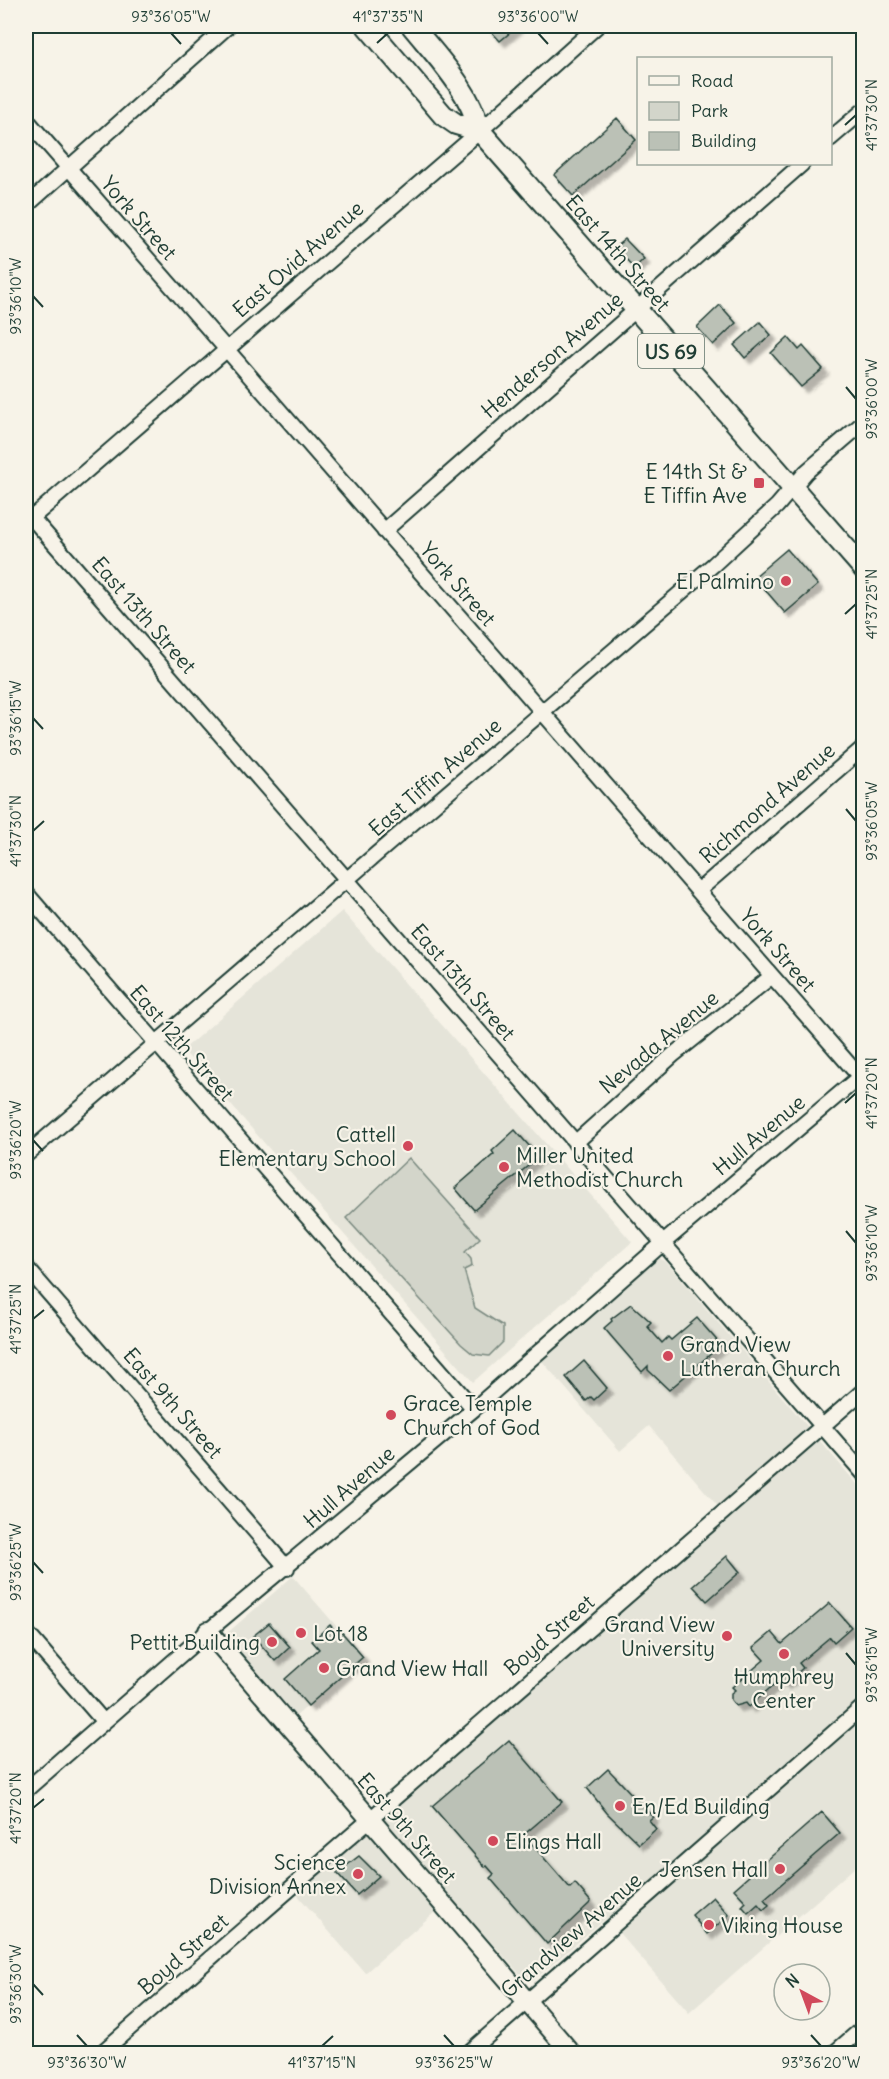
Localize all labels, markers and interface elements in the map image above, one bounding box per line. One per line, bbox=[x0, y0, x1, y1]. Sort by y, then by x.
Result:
text: 93°36'05"W bbox=[131, 7, 211, 26]
text: 41°37'35"N bbox=[353, 7, 423, 26]
text: 93°36'00"W bbox=[498, 7, 579, 26]
legend bbox=[637, 57, 832, 165]
text: Road bbox=[691, 69, 734, 92]
text: 41°37'30"N bbox=[862, 79, 881, 151]
text: Park bbox=[691, 99, 728, 122]
text: Building bbox=[691, 129, 756, 152]
street label: York Street bbox=[95, 171, 183, 265]
street label: East 14th Street bbox=[560, 189, 676, 317]
street label: East Ovid Avenue bbox=[227, 195, 369, 323]
text: 93°36'10"W bbox=[6, 257, 25, 334]
street label: Henderson Avenue bbox=[475, 286, 629, 424]
road number: US 69 bbox=[638, 334, 704, 368]
text: 93°36'00"W bbox=[862, 358, 881, 439]
place label: E 14th St & E Tiffin Ave bbox=[644, 458, 747, 509]
marker: E 14th St & E Tiffin Ave bbox=[752, 476, 766, 490]
street label: York Street bbox=[414, 537, 502, 631]
street label: East 13th Street bbox=[86, 551, 202, 679]
place label: El Palmino bbox=[676, 568, 774, 595]
text: 41°37'25"N bbox=[862, 569, 881, 639]
marker: El Palmino bbox=[779, 574, 793, 588]
text: 93°36'15"W bbox=[6, 680, 25, 756]
street label: East Tiffin Avenue bbox=[363, 712, 507, 842]
street label: Richmond Avenue bbox=[694, 737, 840, 869]
text: 93°36'05"W bbox=[862, 781, 881, 861]
text: 41°37'30"N bbox=[6, 795, 25, 867]
street label: York Street bbox=[734, 903, 822, 997]
street label: East 13th Street bbox=[405, 918, 521, 1046]
street label: East 12th Street bbox=[124, 979, 240, 1107]
street label: Nevada Avenue bbox=[594, 984, 724, 1100]
text: 41°37'20"N bbox=[862, 1057, 881, 1129]
street label: Hull Avenue bbox=[707, 1089, 811, 1181]
text: 93°36'20"W bbox=[6, 1100, 25, 1180]
place label: Cattell Elementary School bbox=[219, 1121, 396, 1172]
marker: Cattell Elementary School bbox=[401, 1139, 415, 1153]
place label: Miller United Methodist Church bbox=[516, 1142, 683, 1193]
marker: Miller United Methodist Church bbox=[497, 1160, 511, 1174]
text: 93°36'10"W bbox=[862, 1204, 881, 1281]
text: 41°37'25"N bbox=[6, 1284, 25, 1354]
place label: Grand View Lutheran Church bbox=[680, 1331, 841, 1382]
street label: East 9th Street bbox=[118, 1342, 228, 1464]
marker: Grand View Lutheran Church bbox=[661, 1349, 675, 1363]
place label: Grace Temple Church of God bbox=[403, 1390, 540, 1441]
marker: Grace Temple Church of God bbox=[384, 1408, 398, 1422]
street label: Hull Avenue bbox=[298, 1440, 400, 1534]
text: 93°36'25"W bbox=[6, 1523, 25, 1601]
street label: Boyd Street bbox=[498, 1588, 600, 1682]
place label: Grand View University bbox=[604, 1611, 715, 1662]
place label: Lot 18 bbox=[313, 1620, 368, 1647]
marker: Lot 18 bbox=[294, 1626, 308, 1640]
text: 93°36'15"W bbox=[862, 1627, 881, 1703]
place label: Pettit Building bbox=[130, 1629, 260, 1656]
marker: Grand View University bbox=[720, 1629, 734, 1643]
marker: Pettit Building bbox=[265, 1635, 279, 1649]
marker: Humphrey Center bbox=[777, 1647, 791, 1661]
place label: Grand View Hall bbox=[336, 1655, 488, 1682]
marker: Grand View Hall bbox=[317, 1661, 331, 1675]
place label: Humphrey Center bbox=[733, 1663, 835, 1714]
street label: East 9th Street bbox=[352, 1767, 462, 1889]
text: 41°37'20"N bbox=[6, 1772, 25, 1844]
place label: En/Ed Building bbox=[632, 1793, 770, 1820]
marker: En/Ed Building bbox=[613, 1799, 627, 1813]
place label: Elings Hall bbox=[505, 1828, 602, 1855]
marker: Elings Hall bbox=[486, 1834, 500, 1848]
place label: Science Division Annex bbox=[209, 1849, 346, 1900]
place label: Jensen Hall bbox=[659, 1856, 768, 1883]
marker: Jensen Hall bbox=[773, 1862, 787, 1876]
street label: Grandview Avenue bbox=[495, 1866, 647, 2004]
marker: Science Division Annex bbox=[351, 1867, 365, 1881]
street label: Boyd Street bbox=[132, 1907, 234, 2001]
place label: Viking House bbox=[721, 1912, 843, 1939]
marker: Viking House bbox=[702, 1918, 716, 1932]
text: 93°36'30"W bbox=[6, 1944, 25, 2024]
north arrow bbox=[772, 1962, 832, 2022]
text: N bbox=[781, 1970, 803, 1992]
text: 93°36'30"W bbox=[47, 2053, 127, 2072]
text: 41°37'15"N bbox=[288, 2053, 356, 2072]
text: 93°36'25"W bbox=[415, 2053, 493, 2072]
text: 93°36'20"W bbox=[781, 2053, 861, 2072]

